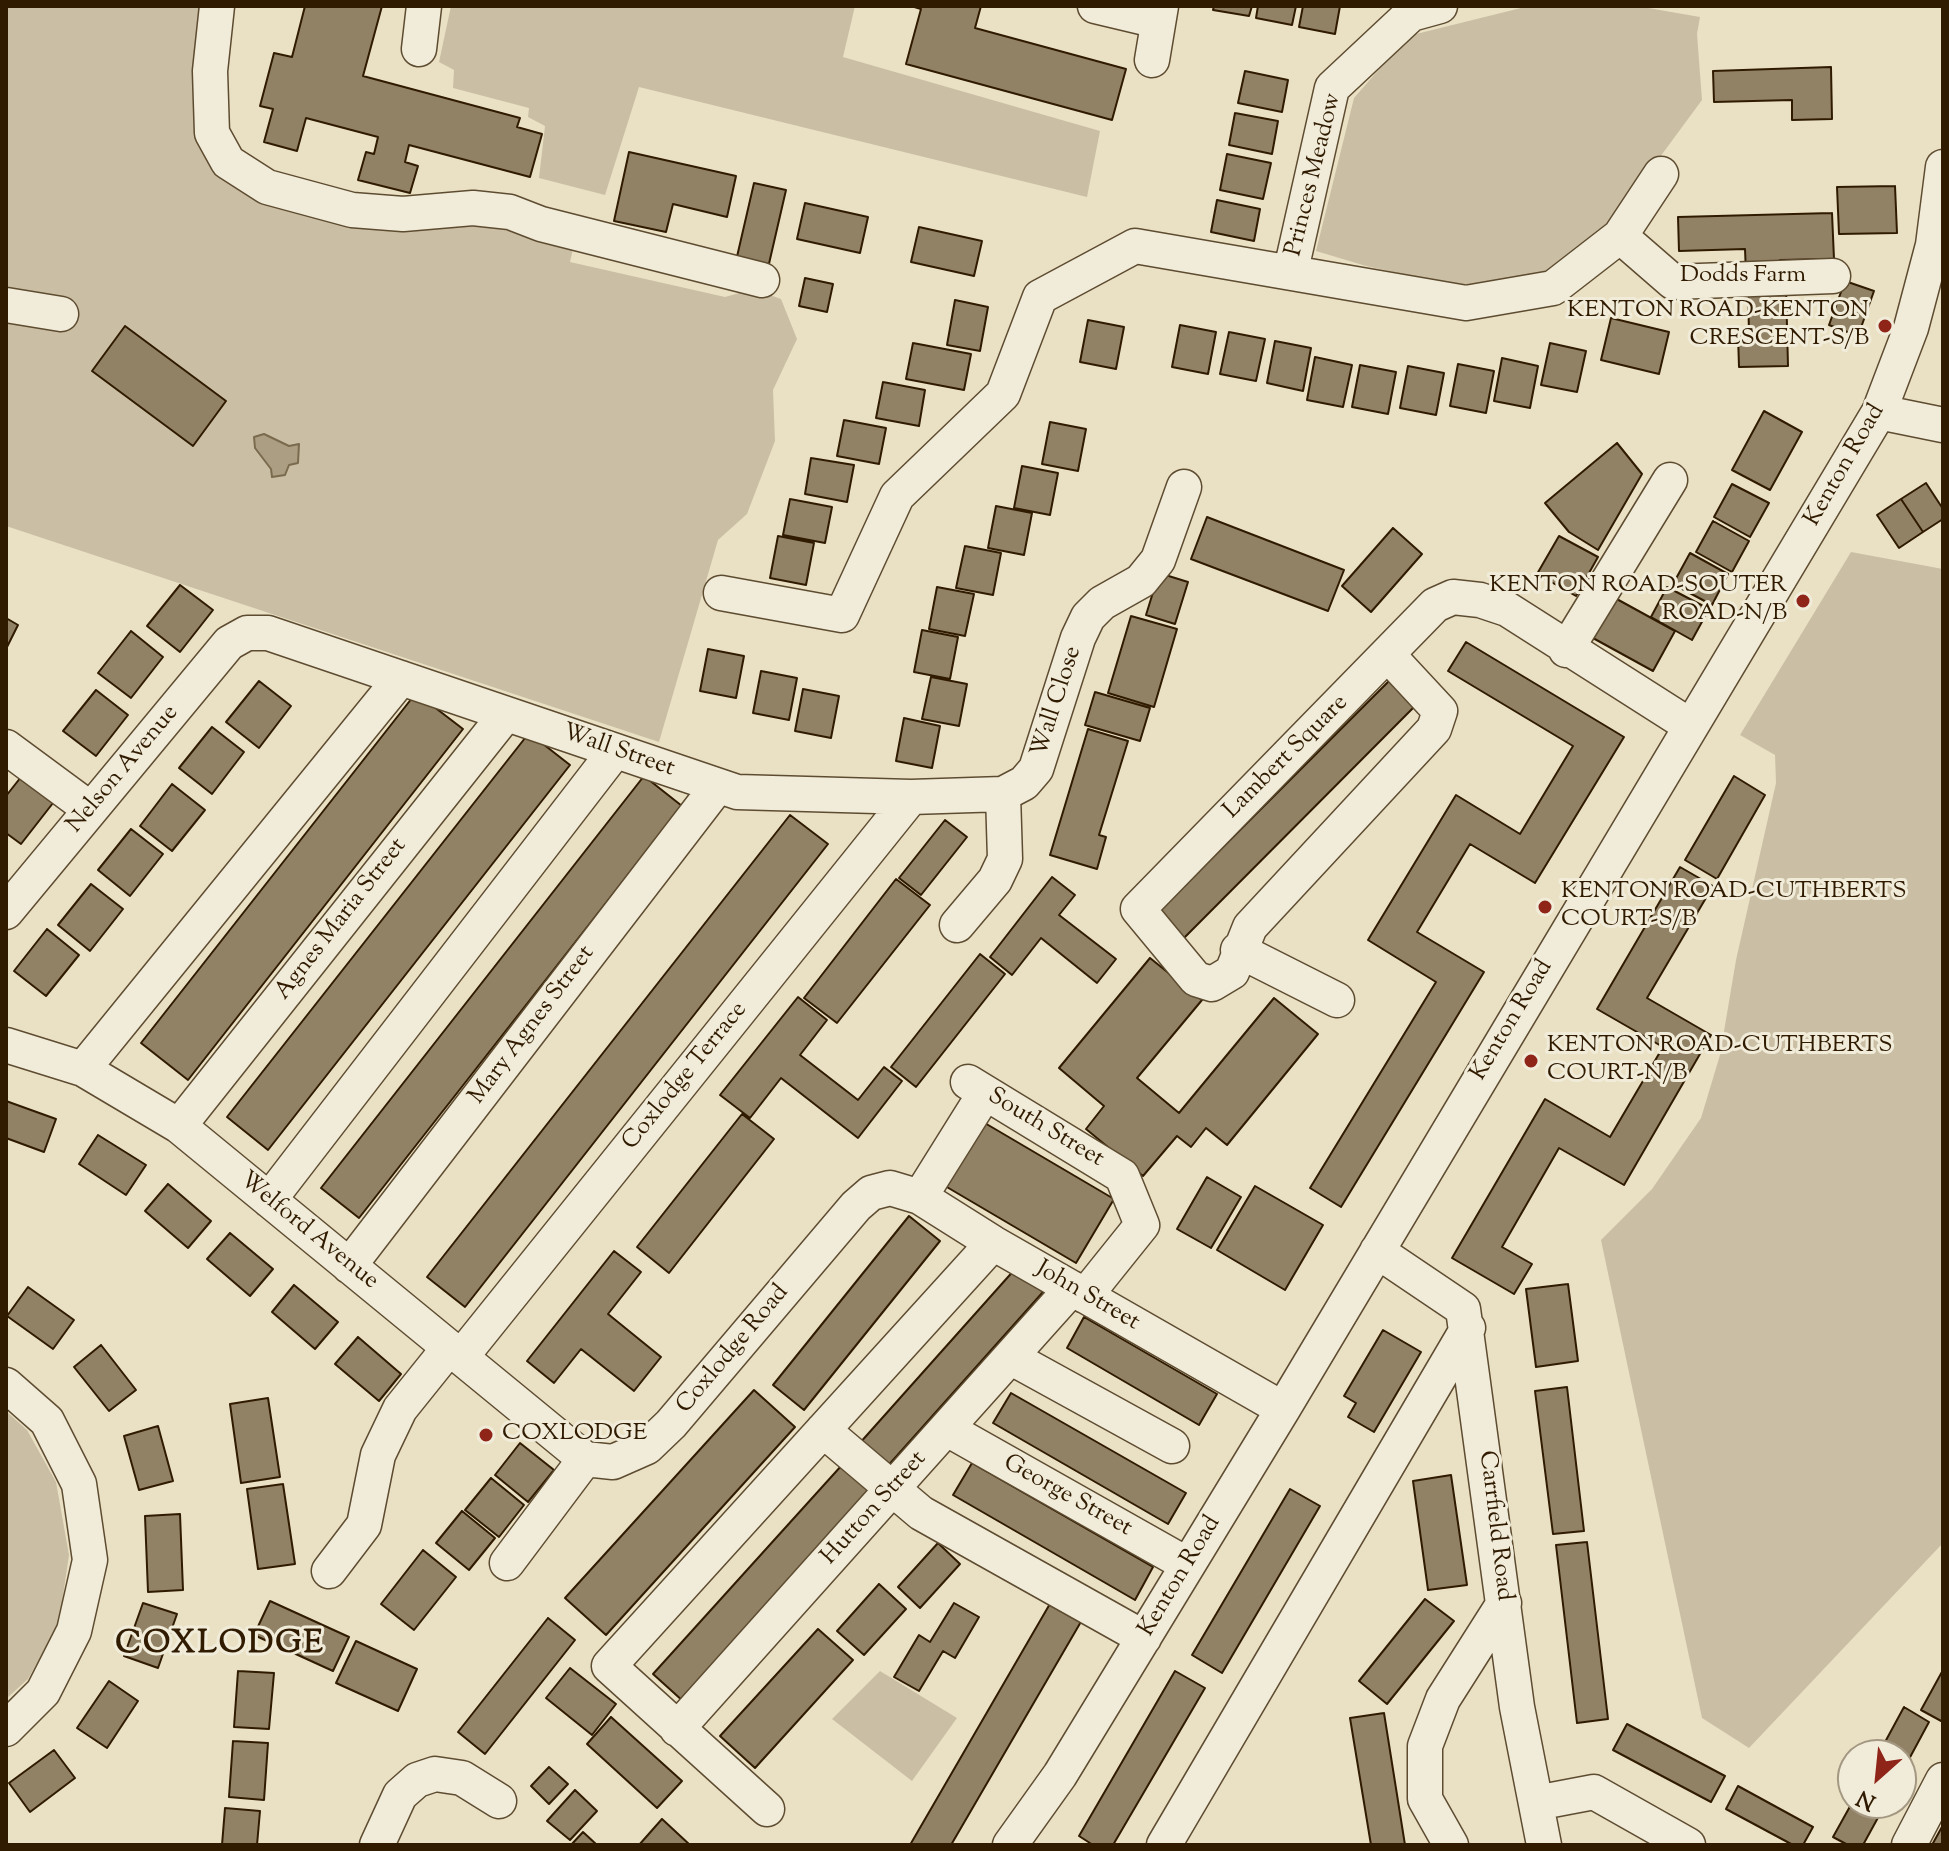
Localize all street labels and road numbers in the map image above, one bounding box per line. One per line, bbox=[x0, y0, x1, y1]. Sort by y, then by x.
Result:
street label: Princes Meadow bbox=[1281, 91, 1349, 259]
street label: Dodds Farm bbox=[1680, 263, 1806, 291]
street label: Kenton Road bbox=[1800, 400, 1892, 532]
street label: Wall Close bbox=[1027, 643, 1089, 761]
street label: Lambert Square bbox=[1219, 690, 1355, 826]
street label: Nelson Avenue bbox=[62, 700, 186, 840]
street label: Wall Street bbox=[558, 719, 678, 785]
street label: Agnes Maria Street bbox=[270, 833, 414, 1007]
street label: Mary Agnes Street bbox=[464, 941, 602, 1111]
street label: Kenton Road bbox=[1466, 955, 1560, 1087]
street label: Coxlodge Terrace bbox=[617, 997, 755, 1157]
street label: South Street bbox=[982, 1083, 1108, 1175]
street label: Welford Avenue bbox=[233, 1167, 383, 1297]
street label: John Street bbox=[1030, 1256, 1144, 1338]
street label: Coxlodge Road bbox=[672, 1280, 796, 1420]
street label: Hutton Street bbox=[816, 1446, 934, 1572]
street label: Carrfield Road bbox=[1471, 1449, 1517, 1603]
street label: George Street bbox=[998, 1450, 1136, 1544]
street label: Kenton Road bbox=[1134, 1511, 1228, 1643]

